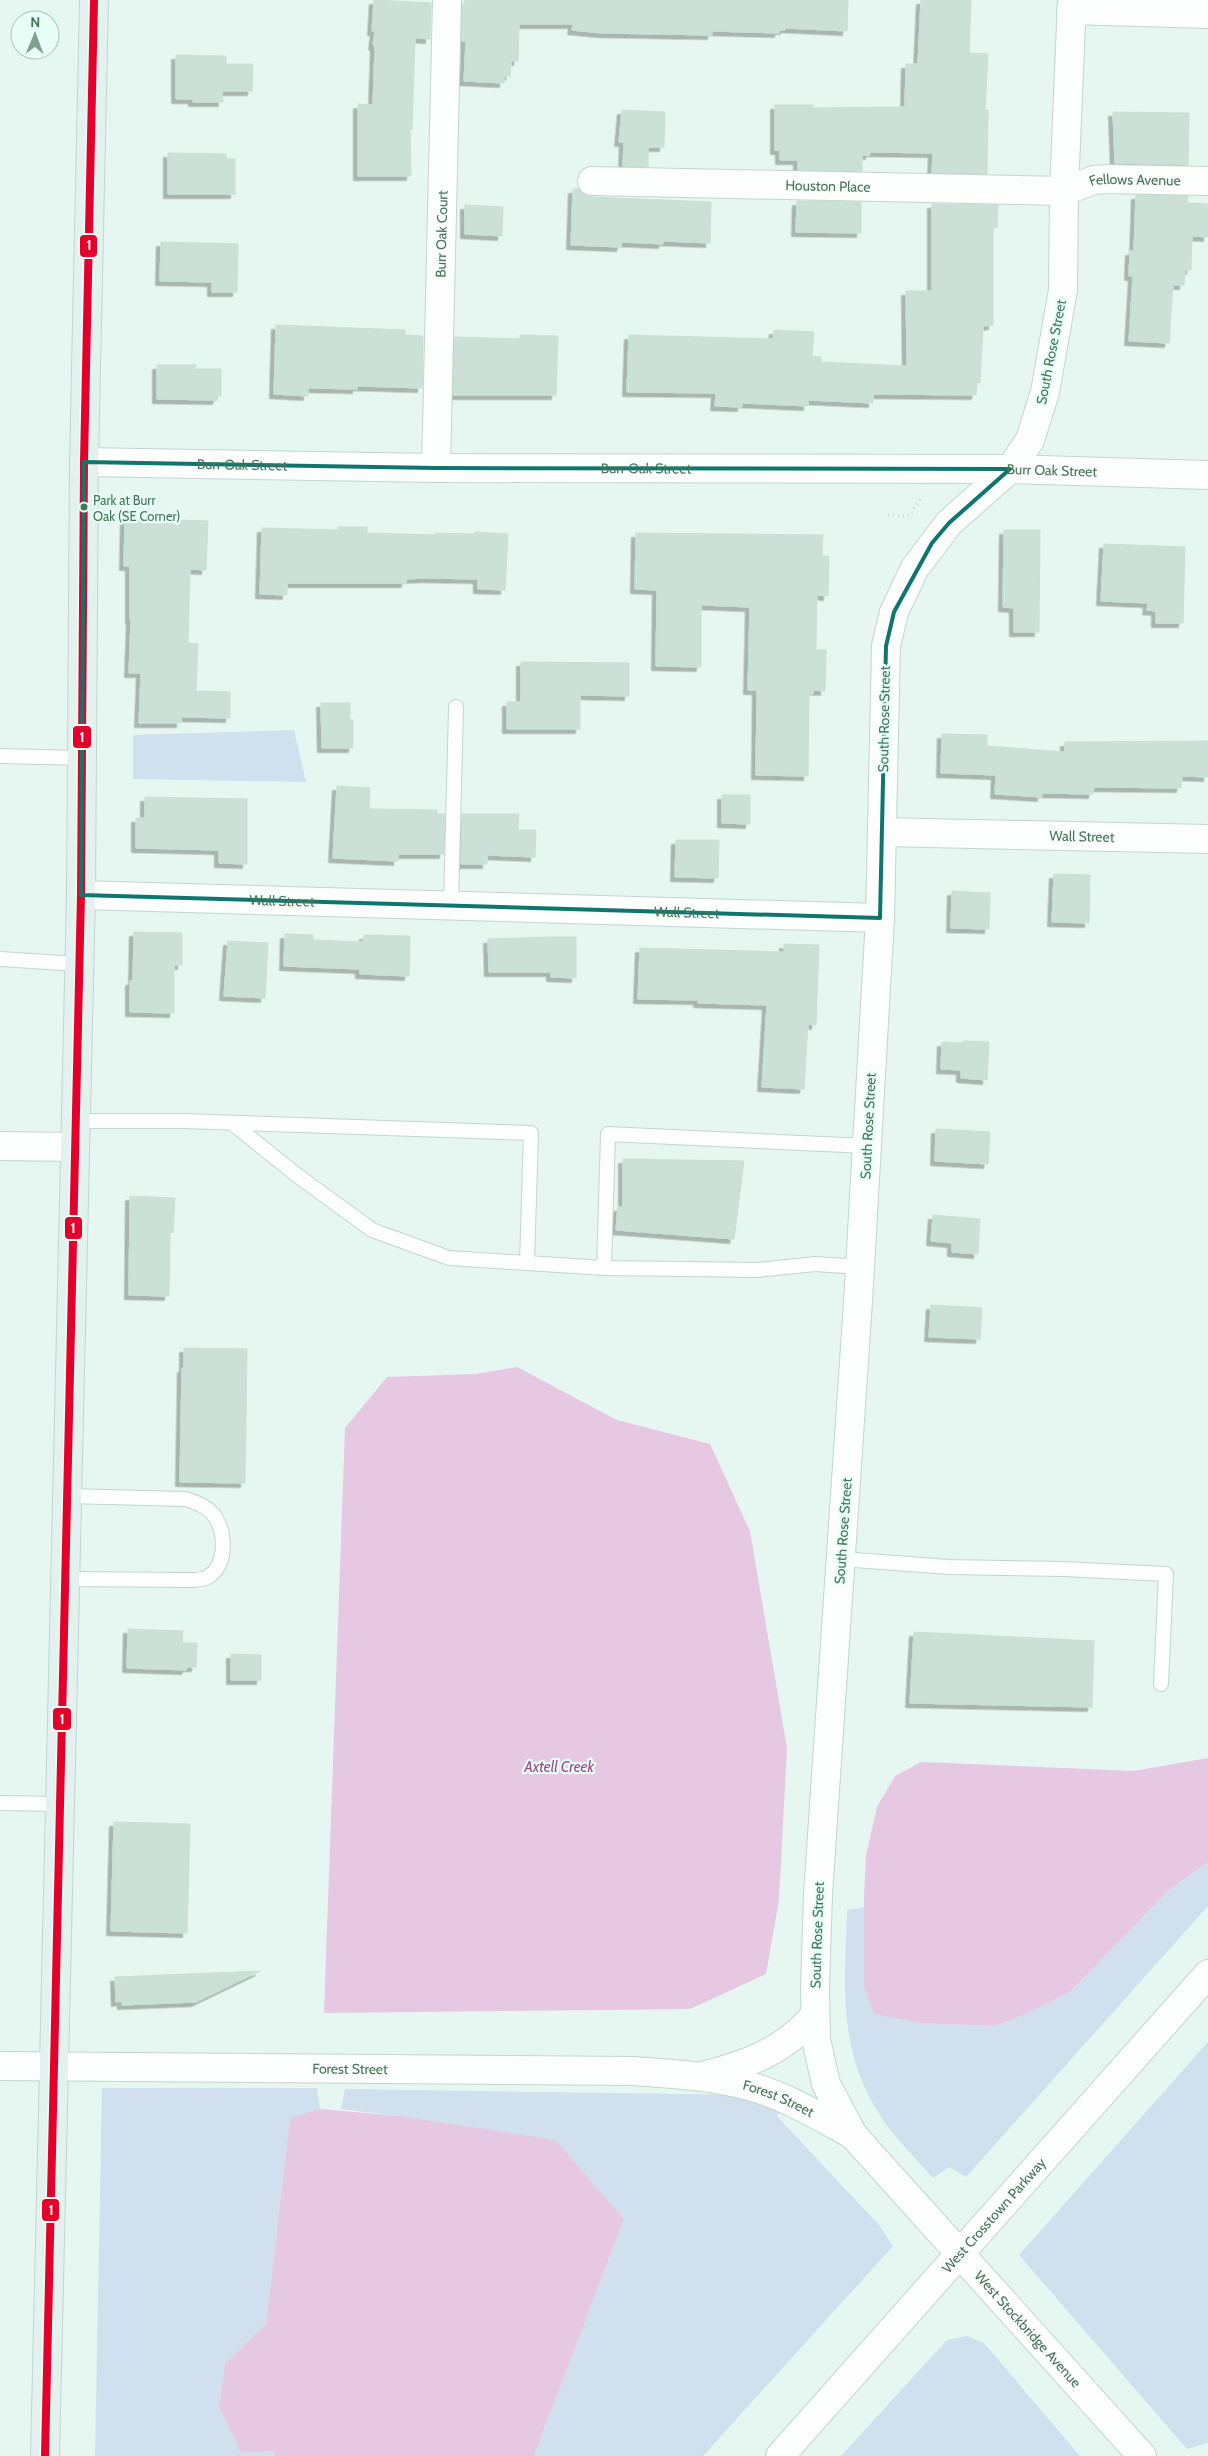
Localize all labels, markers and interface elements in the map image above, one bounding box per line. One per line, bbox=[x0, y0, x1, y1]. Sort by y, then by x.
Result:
north arrow bbox=[10, 10, 60, 60]
text: N bbox=[30, 13, 40, 31]
street label: Fellows Avenue bbox=[1086, 170, 1181, 190]
street label: Houston Place bbox=[785, 176, 871, 196]
street label: Burr Oak Court bbox=[431, 190, 452, 278]
line badge: 1 bbox=[79, 234, 98, 258]
text: 1 bbox=[86, 236, 92, 254]
street label: South Rose Street bbox=[1032, 298, 1070, 406]
street label: Burr Oak Street bbox=[197, 455, 288, 474]
street label: Burr Oak Street bbox=[601, 459, 691, 477]
street label: Burr Oak Street bbox=[1006, 460, 1098, 481]
place label: Park at Burr Oak (SE Corner) bbox=[93, 492, 180, 524]
marker: Park at Burr Oak (SE Corner) bbox=[79, 502, 89, 512]
street label: South Rose Street bbox=[874, 665, 894, 772]
line badge: 1 bbox=[72, 725, 92, 749]
text: 1 bbox=[79, 728, 85, 746]
street label: Wall Street bbox=[1049, 827, 1115, 846]
street label: Wall Street bbox=[249, 891, 315, 911]
street label: Wall Street bbox=[654, 903, 720, 922]
street label: South Rose Street bbox=[856, 1072, 880, 1180]
line badge: 1 bbox=[64, 1216, 83, 1240]
text: 1 bbox=[70, 1219, 76, 1237]
street label: South Rose Street bbox=[830, 1477, 856, 1585]
line badge: 1 bbox=[52, 1707, 72, 1731]
text: 1 bbox=[59, 1710, 65, 1728]
water label: Axtell Creek bbox=[523, 1758, 594, 1776]
street label: South Rose Street bbox=[806, 1881, 828, 1989]
street label: Forest Street bbox=[312, 2059, 388, 2078]
street label: Forest Street bbox=[741, 2076, 818, 2121]
street label: West Crosstown Parkway bbox=[938, 2154, 1050, 2277]
line badge: 1 bbox=[41, 2198, 60, 2222]
text: 1 bbox=[48, 2201, 54, 2219]
street label: West Stockbridge Avenue bbox=[971, 2267, 1085, 2391]

